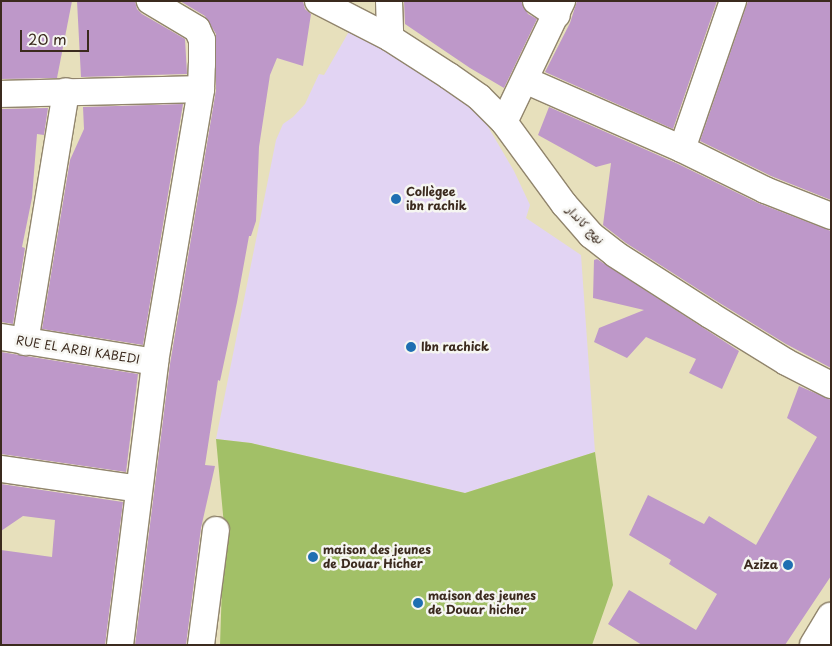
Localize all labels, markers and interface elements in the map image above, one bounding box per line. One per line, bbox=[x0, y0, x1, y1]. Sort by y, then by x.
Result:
scale bar bbox=[22, 20, 91, 52]
text: 20 m bbox=[28, 27, 67, 50]
place label: Collègee ibn rachik bbox=[406, 185, 467, 213]
marker: Collègee ibn rachik bbox=[390, 193, 402, 205]
street label: نهج كاندار bbox=[563, 203, 607, 247]
street label: RUE EL ARBI KABEDI bbox=[14, 333, 142, 367]
place label: Ibn rachick bbox=[421, 340, 490, 354]
marker: Ibn rachick bbox=[405, 341, 417, 353]
place label: maison des jeunes de Douar Hicher bbox=[323, 543, 431, 571]
marker: maison des jeunes de Douar Hicher bbox=[307, 551, 319, 563]
place label: Aziza bbox=[744, 558, 778, 572]
marker: Aziza bbox=[782, 559, 794, 571]
place label: maison des jeunes de Douar hicher bbox=[428, 589, 536, 617]
marker: maison des jeunes de Douar hicher bbox=[412, 597, 424, 609]

